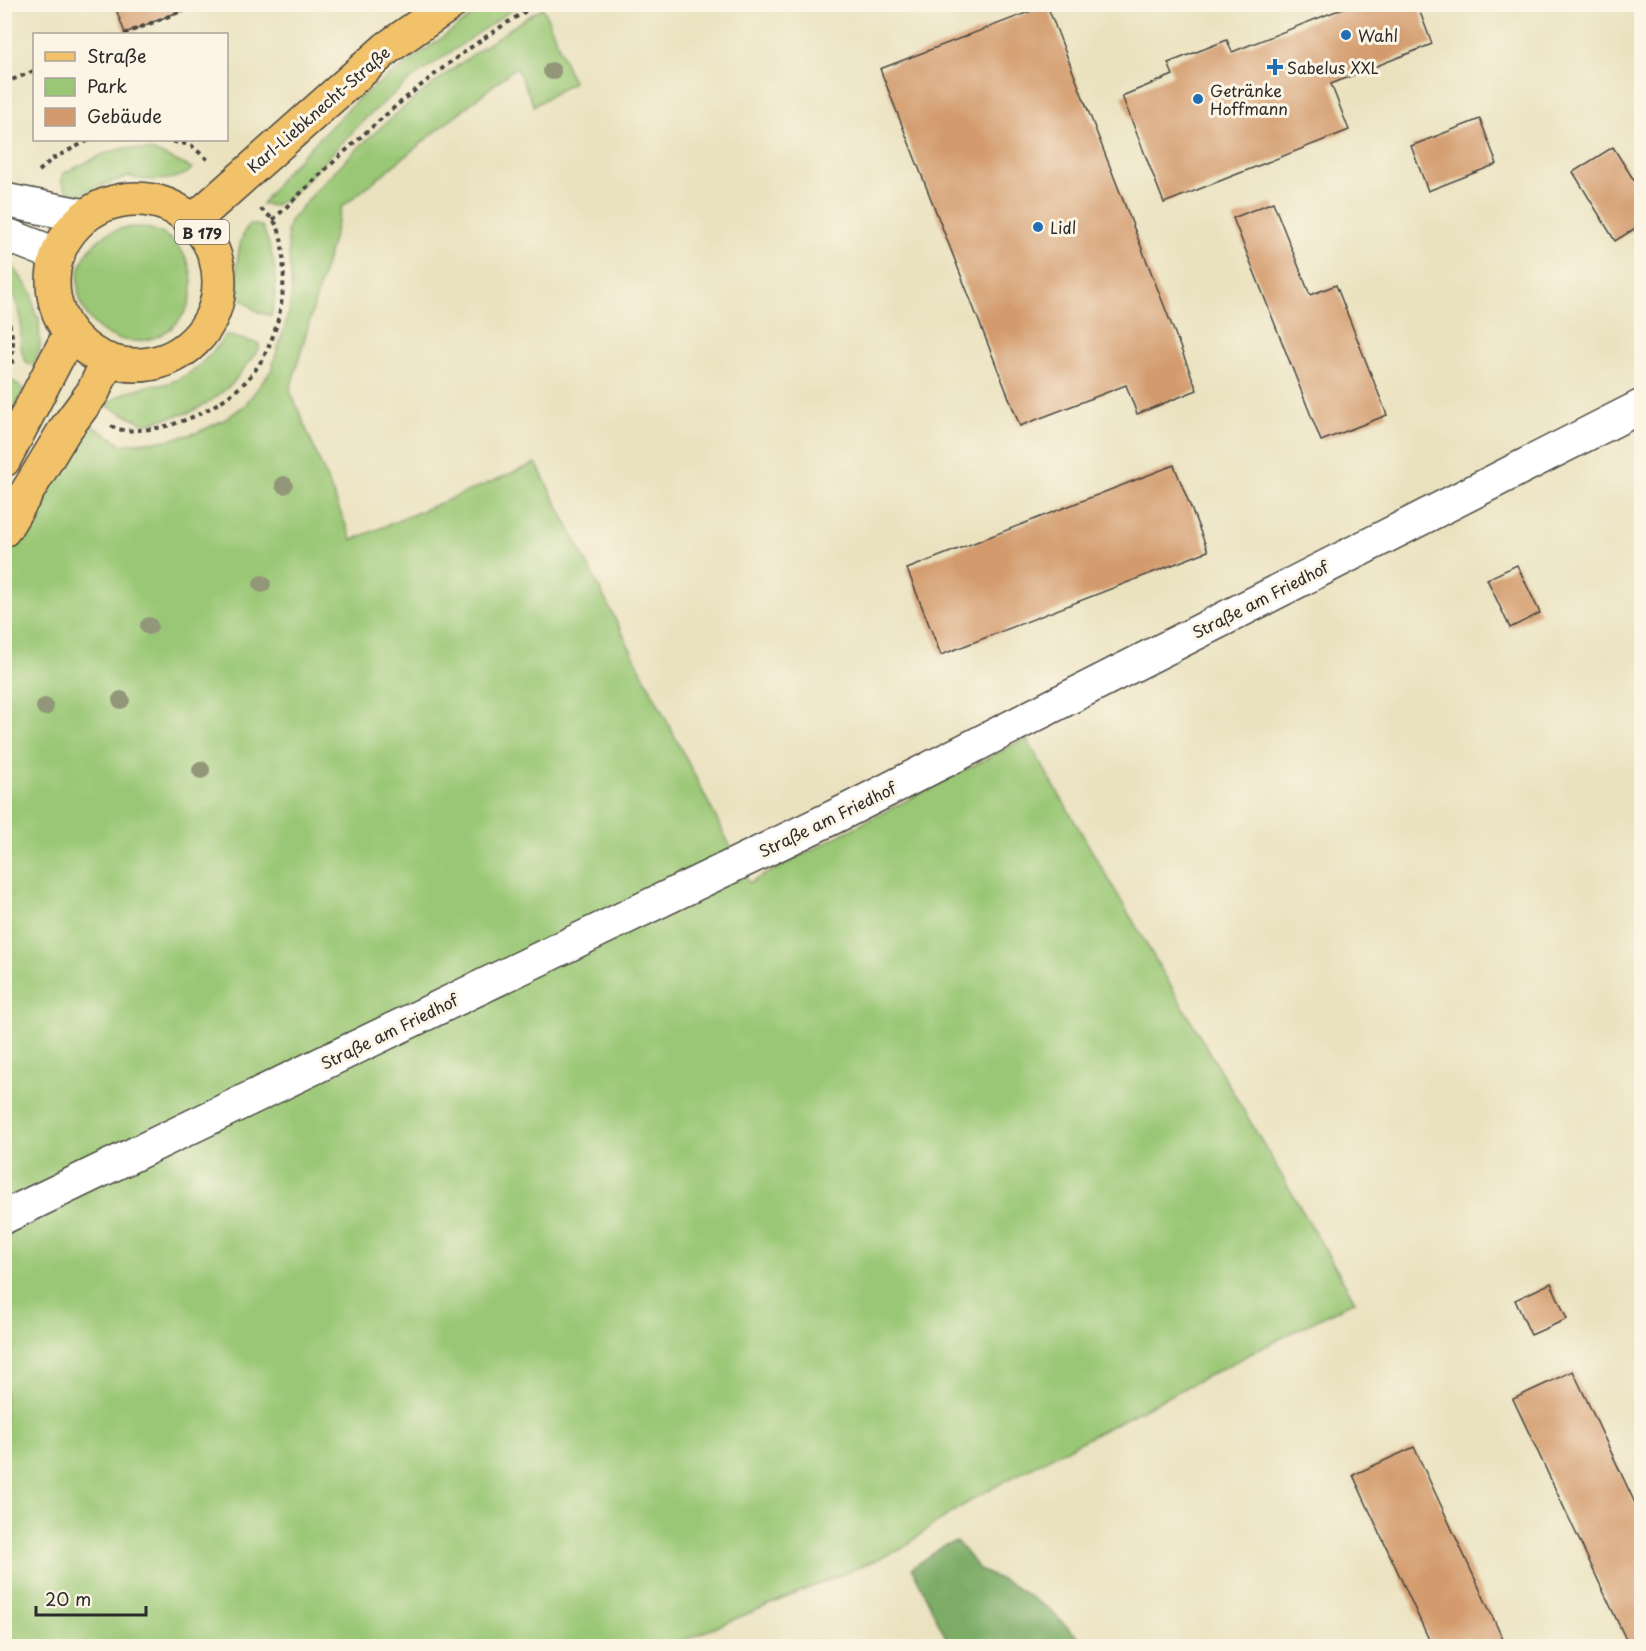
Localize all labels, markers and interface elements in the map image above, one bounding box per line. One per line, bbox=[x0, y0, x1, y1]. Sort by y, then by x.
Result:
place label: Wahl bbox=[1358, 23, 1398, 47]
marker: Wahl bbox=[1339, 28, 1353, 42]
legend bbox=[33, 33, 228, 141]
street label: Karl-Liebknecht-Straße bbox=[241, 40, 395, 178]
text: Straße bbox=[87, 42, 147, 69]
place label: Sabelus XXL bbox=[1287, 55, 1379, 79]
marker: Sabelus XXL bbox=[1268, 60, 1282, 74]
text: Park bbox=[87, 72, 127, 99]
place label: Getränke Hoffmann bbox=[1210, 78, 1288, 120]
marker: Getränke Hoffmann bbox=[1191, 92, 1205, 106]
text: Gebäude bbox=[87, 102, 162, 129]
place label: Lidl bbox=[1050, 215, 1076, 239]
road number: B 179 bbox=[175, 220, 229, 244]
marker: Lidl bbox=[1031, 220, 1045, 234]
street label: Straße am Friedhof bbox=[1188, 553, 1334, 644]
street label: Straße am Friedhof bbox=[754, 774, 901, 863]
street label: Straße am Friedhof bbox=[316, 986, 463, 1075]
scale bar bbox=[36, 1579, 146, 1617]
text: 20 m bbox=[45, 1585, 91, 1612]

